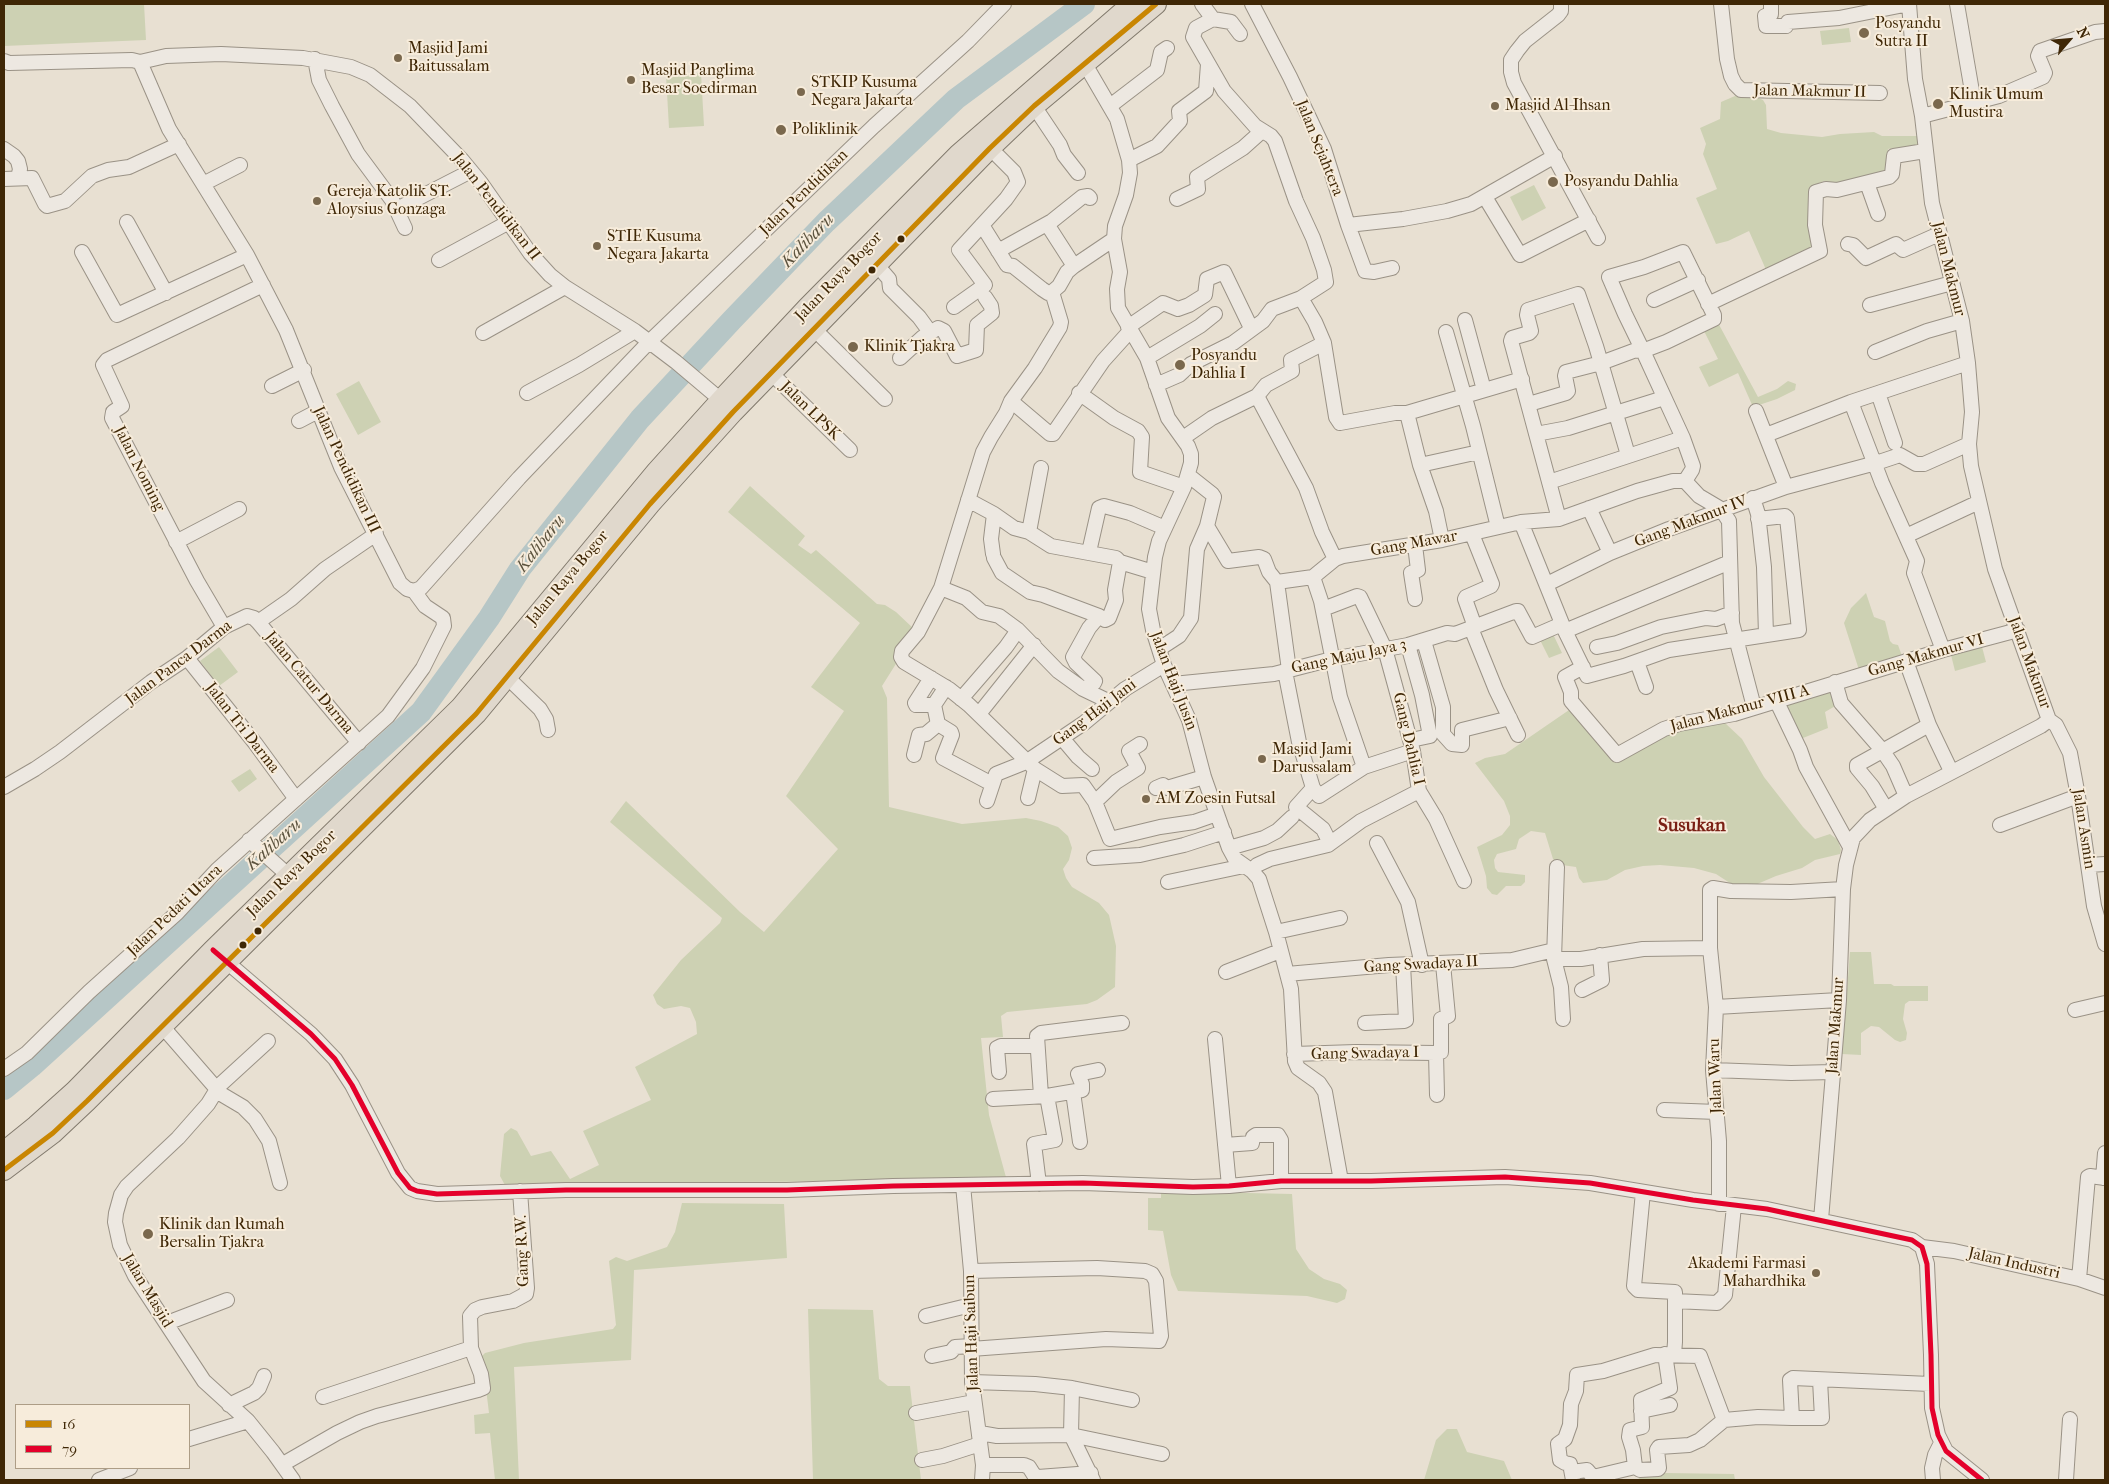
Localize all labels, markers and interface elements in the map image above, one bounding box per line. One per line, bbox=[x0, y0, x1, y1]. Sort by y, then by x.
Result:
place label: Posyandu Sutra II bbox=[1875, 14, 1941, 52]
north arrow bbox=[2044, 15, 2094, 65]
text: N bbox=[2073, 24, 2093, 42]
marker: Posyandu Sutra II bbox=[1857, 26, 1871, 40]
place label: Masjid Jami Baitussalam bbox=[408, 39, 490, 77]
marker: Masjid Jami Baitussalam bbox=[392, 52, 404, 64]
place label: Masjid Panglima Besar Soedirman bbox=[641, 61, 757, 99]
place label: STKIP Kusuma Negara Jakarta bbox=[811, 73, 917, 111]
marker: Masjid Panglima Besar Soedirman bbox=[625, 74, 637, 86]
street label: Jalan Makmur II bbox=[1753, 81, 1867, 103]
place label: Klinik Umum Mustira bbox=[1949, 85, 2043, 123]
marker: STKIP Kusuma Negara Jakarta bbox=[795, 86, 807, 98]
place label: Masjid Al-Ihsan bbox=[1505, 96, 1611, 116]
street label: Jalan Sejahtera bbox=[1291, 97, 1347, 199]
marker: Klinik Umum Mustira bbox=[1931, 97, 1945, 111]
marker: Masjid Al-Ihsan bbox=[1489, 100, 1501, 112]
place label: Poliklinik bbox=[792, 120, 858, 140]
marker: Poliklinik bbox=[774, 123, 788, 137]
street label: Jalan Pendidikan bbox=[756, 146, 852, 240]
street label: Jalan Pendidikan II bbox=[448, 149, 544, 265]
place label: Posyandu Dahlia bbox=[1564, 172, 1678, 192]
marker: Posyandu Dahlia bbox=[1546, 175, 1560, 189]
place label: Gereja Katolik ST. Aloysius Gonzaga bbox=[327, 182, 451, 220]
marker: Gereja Katolik ST. Aloysius Gonzaga bbox=[311, 195, 323, 207]
water label: Kalibaru bbox=[777, 209, 839, 273]
street label: Jalan Makmur bbox=[1927, 220, 1969, 318]
place label: STIE Kusuma Negara Jakarta bbox=[607, 227, 709, 265]
street label: Jalan Raya Bogor bbox=[791, 228, 887, 326]
unlabelled marker bbox=[896, 234, 906, 244]
marker: STIE Kusuma Negara Jakarta bbox=[591, 240, 603, 252]
unlabelled marker bbox=[867, 265, 877, 275]
place label: Klinik Tjakra bbox=[864, 337, 955, 357]
marker: Klinik Tjakra bbox=[846, 340, 860, 354]
place label: Posyandu Dahlia I bbox=[1191, 346, 1257, 384]
marker: Posyandu Dahlia I bbox=[1173, 358, 1187, 372]
street label: Jalan LPSK bbox=[776, 377, 844, 445]
street label: Jalan Pendidikan III bbox=[308, 403, 384, 537]
street label: Jalan Noming bbox=[109, 423, 169, 515]
street label: Gang Makmur IV bbox=[1632, 492, 1750, 552]
water label: Kalibaru bbox=[512, 511, 570, 577]
street label: Jalan Raya Bogor bbox=[523, 527, 613, 629]
street label: Gang Mawar bbox=[1369, 527, 1459, 561]
street label: Jalan Makmur bbox=[2003, 614, 2055, 712]
street label: Jalan Panca Darma bbox=[122, 617, 236, 709]
street label: Jalan Catur Darma bbox=[261, 628, 357, 738]
street label: Jalan Haji Jusin bbox=[1145, 629, 1201, 733]
street label: Gang Makmur VI bbox=[1866, 630, 1986, 682]
street label: Gang Maju Jaya 3 bbox=[1290, 635, 1408, 679]
street label: Gang Haji Jani bbox=[1050, 675, 1140, 751]
street label: Jalan Tri Darma bbox=[201, 679, 283, 777]
street label: Jalan Makmur VIII A bbox=[1668, 681, 1812, 737]
street label: Gang Dahlia I bbox=[1388, 691, 1428, 787]
place label: Masjid Jami Darussalam bbox=[1272, 740, 1352, 778]
marker: Masjid Jami Darussalam bbox=[1256, 753, 1268, 765]
street label: Jalan Asmin bbox=[2067, 787, 2099, 871]
place label: AM Zoesin Futsal bbox=[1156, 789, 1276, 809]
marker: AM Zoesin Futsal bbox=[1140, 793, 1152, 805]
water label: Kalibaru bbox=[242, 814, 306, 876]
district label: Susukan bbox=[1658, 815, 1726, 837]
street label: Jalan Raya Bogor bbox=[243, 826, 341, 922]
street label: Jalan Pedati Utara bbox=[124, 861, 226, 961]
unlabelled marker bbox=[253, 926, 263, 936]
unlabelled marker bbox=[238, 940, 248, 950]
street label: Gang Swadaya II bbox=[1363, 952, 1479, 978]
street label: Jalan Makmur bbox=[1823, 977, 1849, 1075]
street label: Jalan Waru bbox=[1705, 1038, 1727, 1114]
street label: Gang Swadaya I bbox=[1311, 1043, 1419, 1065]
place label: Klinik dan Rumah Bersalin Tjakra bbox=[159, 1215, 284, 1253]
street label: Gang R.W. bbox=[512, 1215, 534, 1287]
marker: Klinik dan Rumah Bersalin Tjakra bbox=[141, 1227, 155, 1241]
street label: Jalan Industri bbox=[1966, 1244, 2062, 1284]
street label: Jalan Masjid bbox=[117, 1250, 177, 1332]
place label: Akademi Farmasi Mahardhika bbox=[1688, 1254, 1806, 1292]
marker: Akademi Farmasi Mahardhika bbox=[1810, 1267, 1822, 1279]
street label: Jalan Haji Saibun bbox=[960, 1274, 984, 1392]
legend bbox=[15, 1404, 190, 1469]
text: 16 bbox=[62, 1415, 75, 1433]
text: 79 bbox=[62, 1440, 77, 1458]

